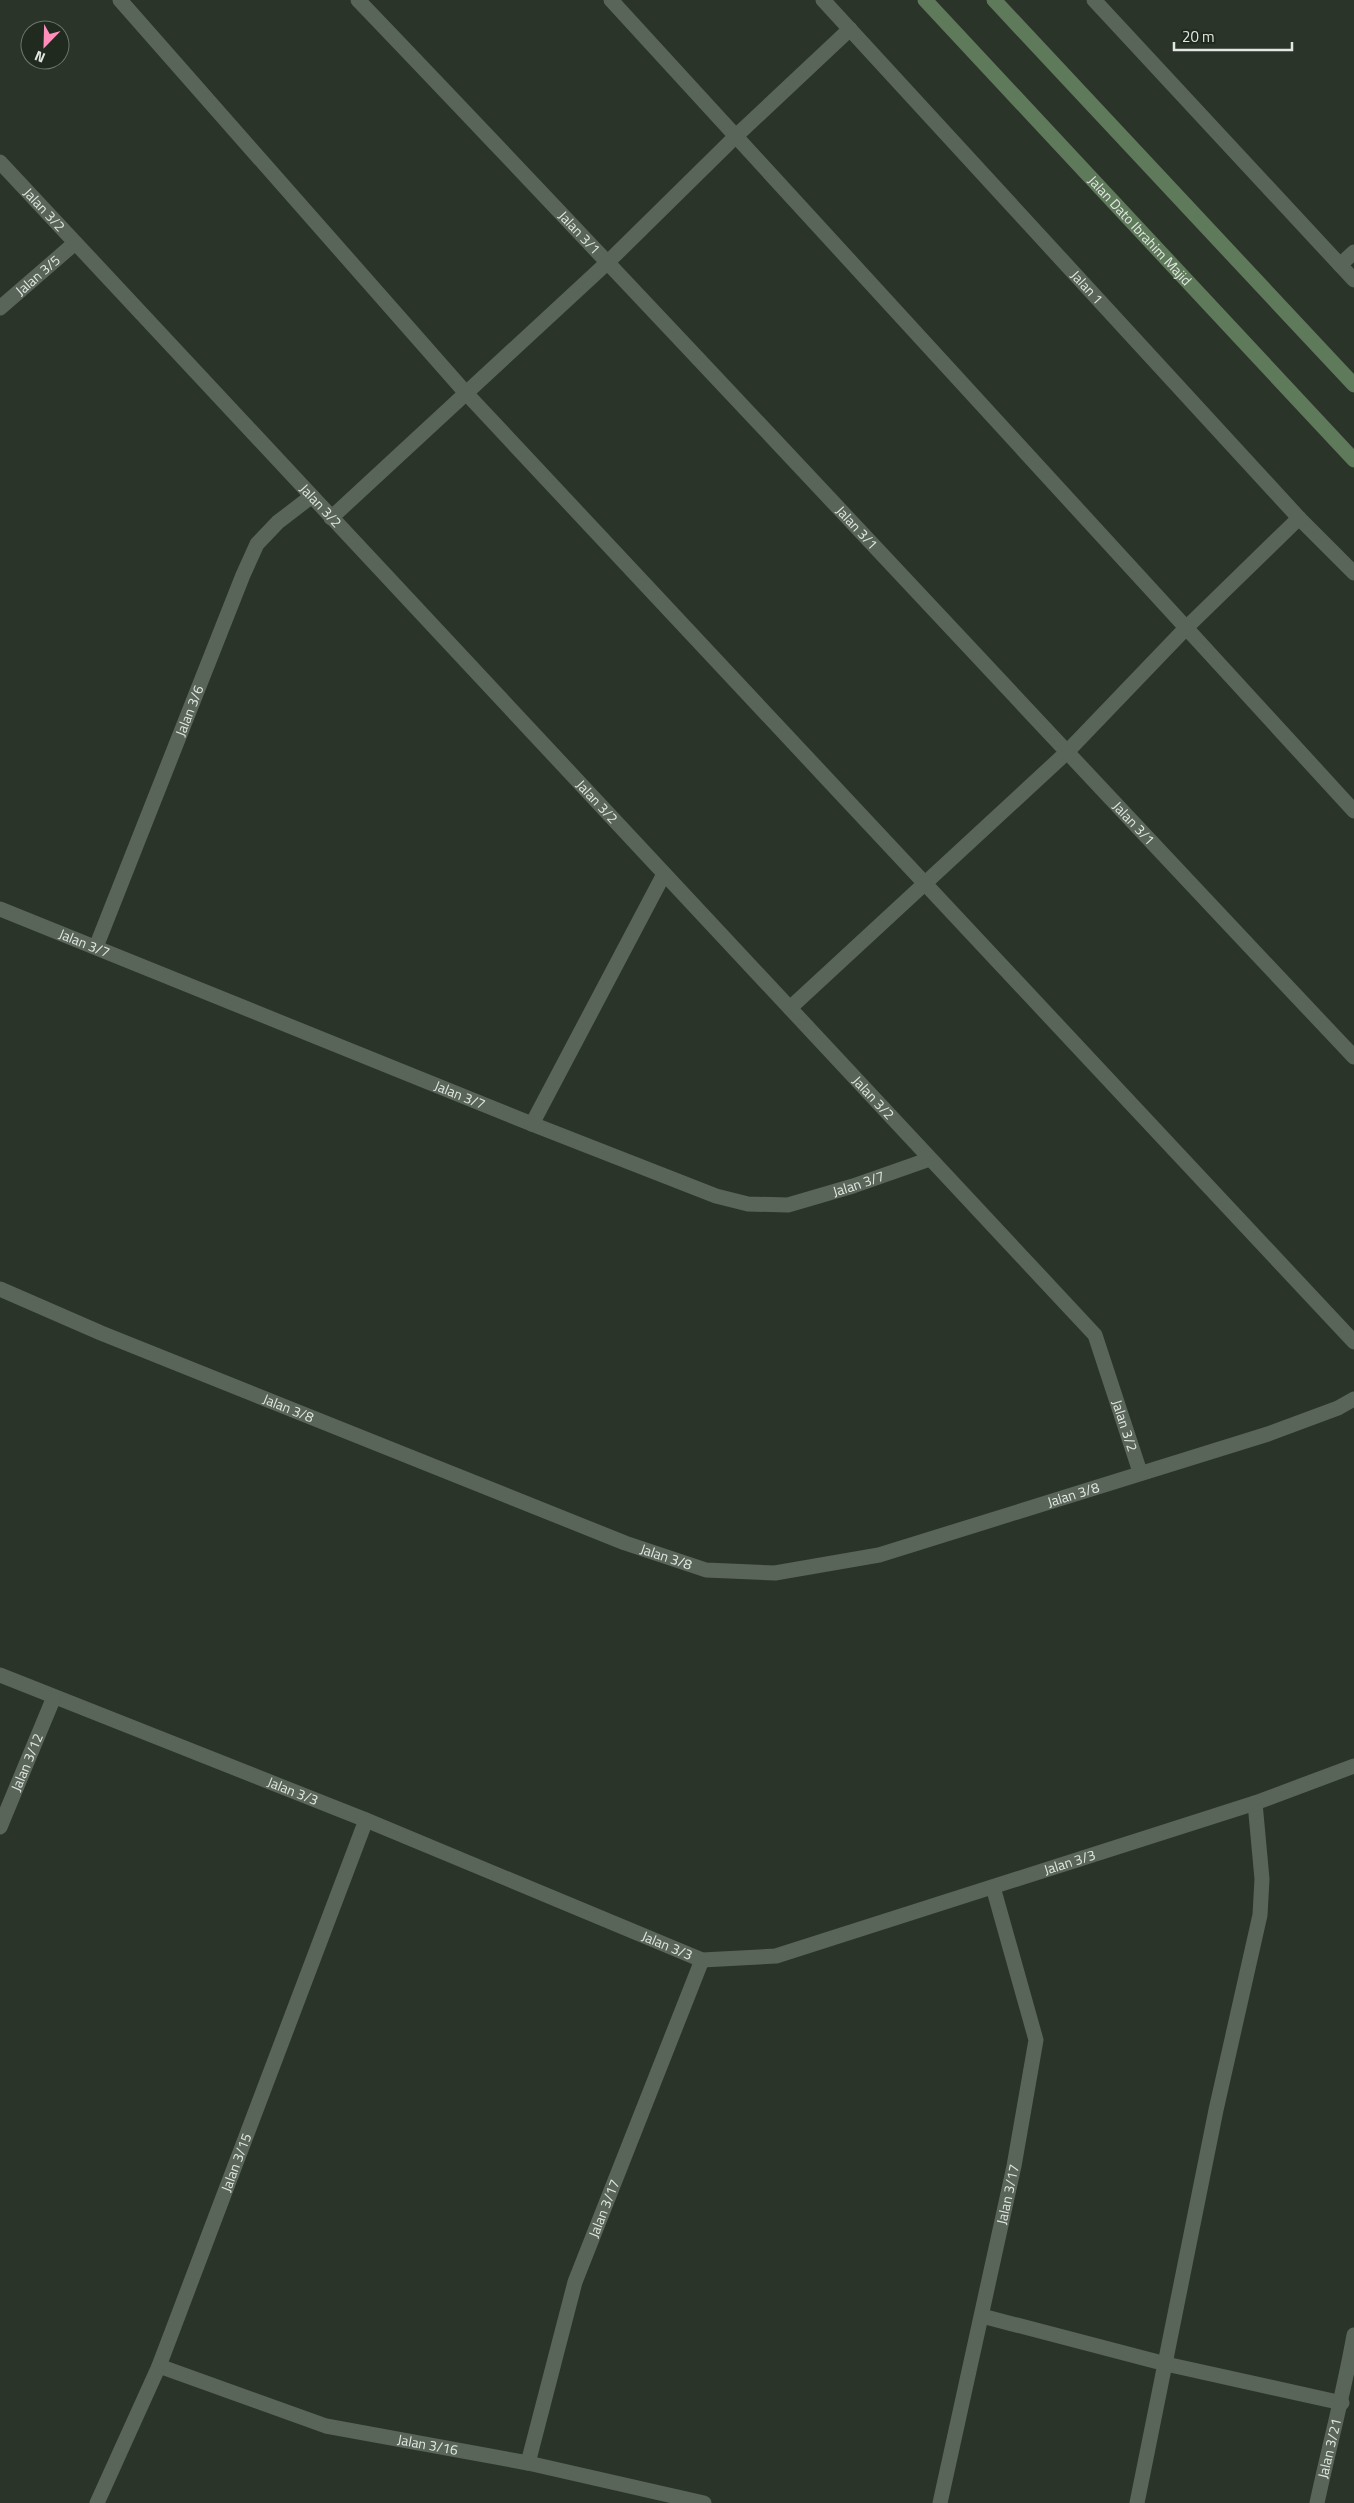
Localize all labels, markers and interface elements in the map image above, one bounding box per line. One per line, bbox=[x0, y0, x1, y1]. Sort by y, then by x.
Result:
north arrow bbox=[20, 20, 70, 70]
scale bar bbox=[1174, 20, 1292, 52]
text: 20 m bbox=[1182, 25, 1215, 48]
text: N bbox=[31, 46, 48, 69]
street label: Jalan Dato Ibrahim Majid bbox=[1083, 170, 1197, 290]
street label: Jalan 3/2 bbox=[19, 182, 71, 236]
street label: Jalan 3/1 bbox=[554, 205, 606, 259]
street label: Jalan 3/5 bbox=[10, 249, 65, 300]
street label: Jalan 1 bbox=[1066, 265, 1108, 309]
street label: Jalan 3/2 bbox=[295, 479, 347, 532]
street label: Jalan 3/1 bbox=[831, 500, 883, 554]
street label: Jalan 3/6 bbox=[169, 682, 209, 739]
street label: Jalan 3/2 bbox=[572, 775, 623, 828]
street label: Jalan 3/1 bbox=[1108, 796, 1160, 849]
street label: Jalan 3/7 bbox=[56, 923, 113, 962]
street label: Jalan 3/2 bbox=[848, 1071, 900, 1124]
street label: Jalan 3/7 bbox=[431, 1075, 489, 1114]
street label: Jalan 3/7 bbox=[830, 1165, 887, 1201]
street label: Jalan 3/8 bbox=[260, 1388, 317, 1427]
street label: Jalan 3/2 bbox=[1107, 1397, 1144, 1454]
street label: Jalan 3/8 bbox=[1044, 1476, 1102, 1512]
street label: Jalan 3/8 bbox=[638, 1538, 695, 1575]
street label: Jalan 3/12 bbox=[5, 1730, 48, 1794]
street label: Jalan 3/3 bbox=[264, 1771, 322, 1810]
street label: Jalan 3/3 bbox=[1041, 1844, 1098, 1880]
street label: Jalan 3/3 bbox=[639, 1925, 696, 1965]
street label: Jalan 3/15 bbox=[215, 2130, 256, 2195]
street label: Jalan 3/17 bbox=[990, 2162, 1024, 2226]
street label: Jalan 3/17 bbox=[583, 2176, 625, 2241]
street label: Jalan 3/21 bbox=[1312, 2416, 1346, 2480]
street label: Jalan 3/16 bbox=[396, 2428, 460, 2460]

